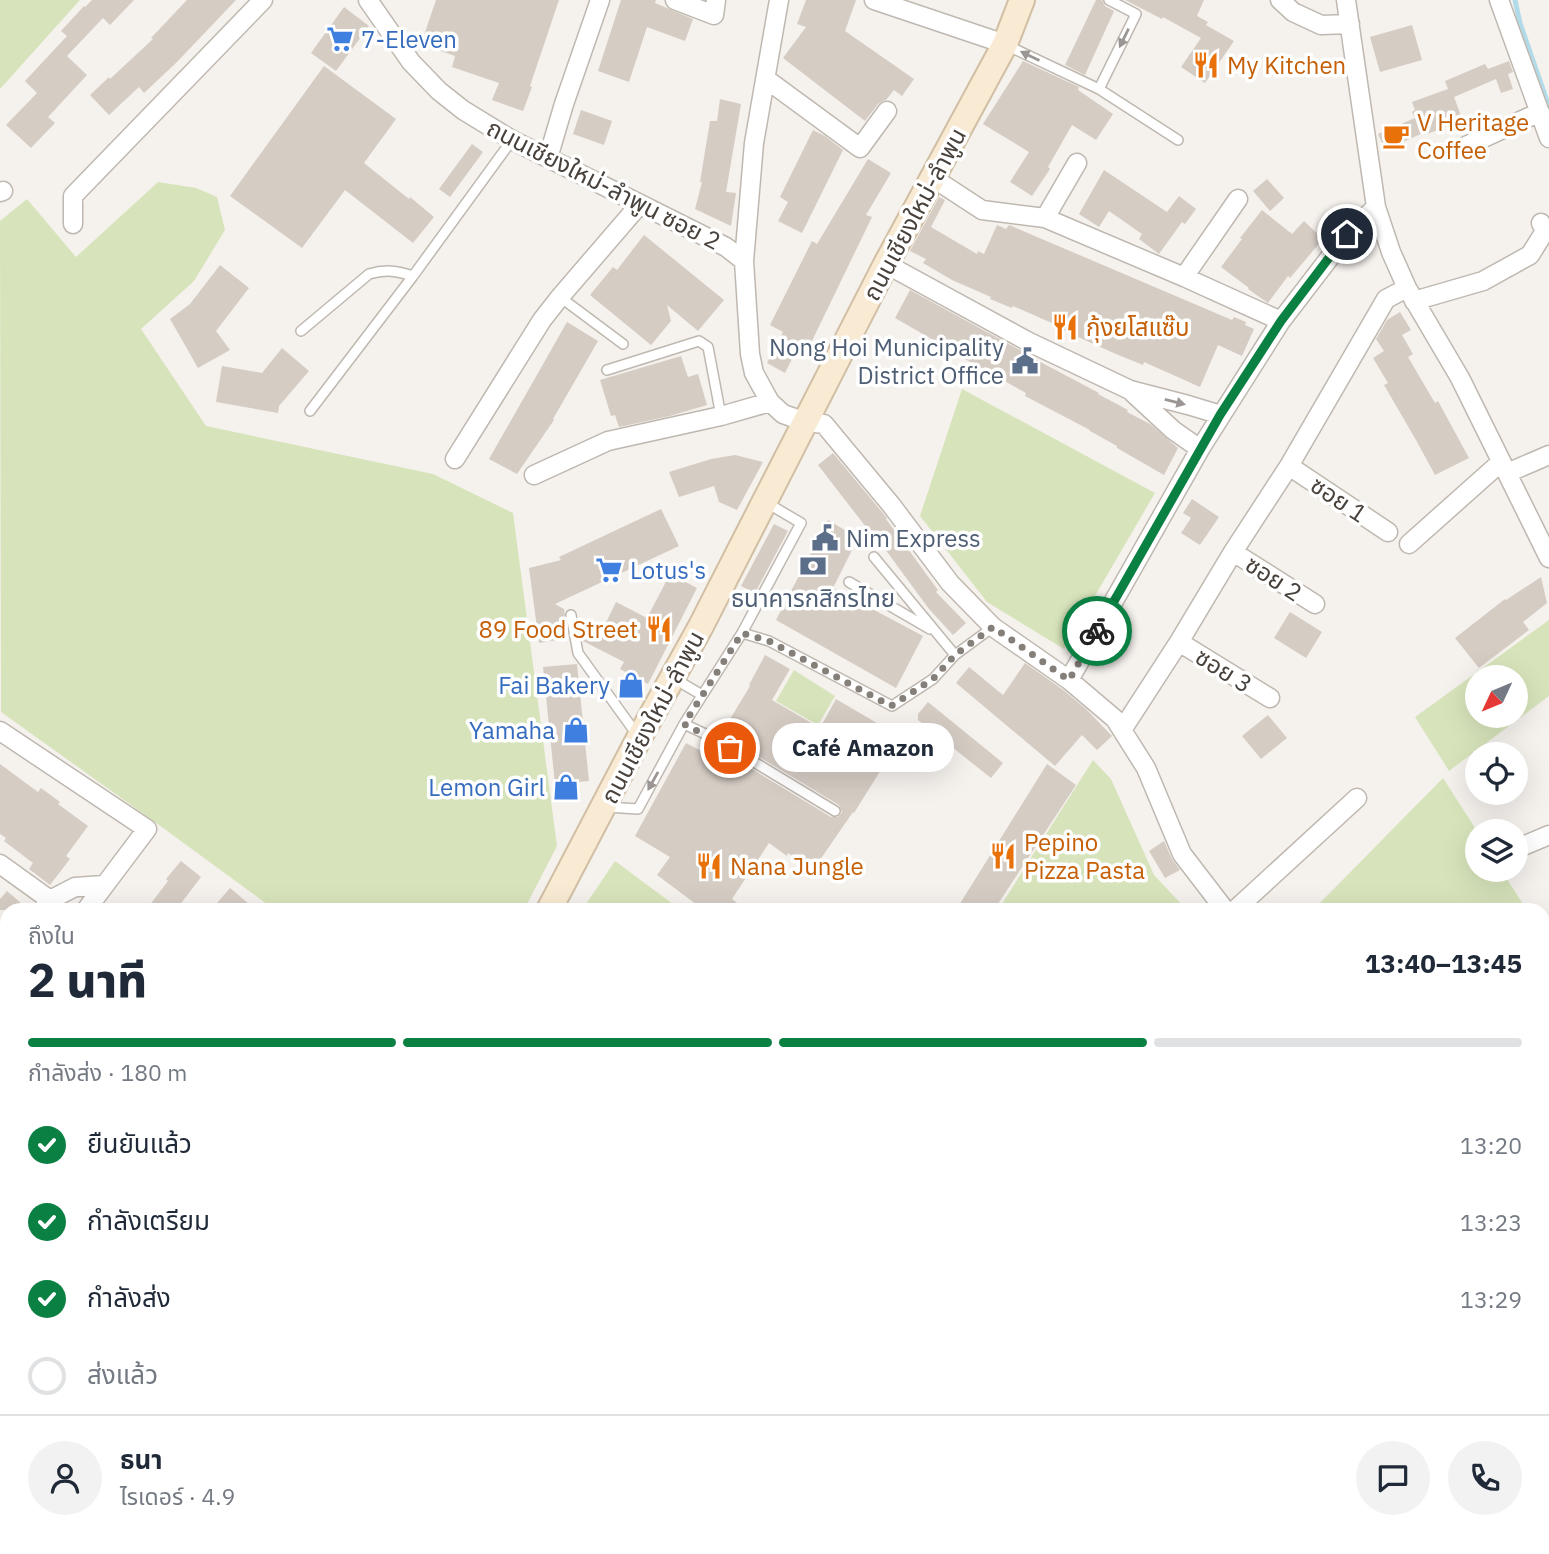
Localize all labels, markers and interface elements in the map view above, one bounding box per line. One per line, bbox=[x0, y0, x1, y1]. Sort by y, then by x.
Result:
place label: 7-Eleven bbox=[361, 23, 457, 55]
supermarket icon: 7-Eleven bbox=[325, 24, 355, 54]
one-way arrow bbox=[1119, 28, 1130, 48]
place label: My Kitchen bbox=[1227, 49, 1346, 81]
one-way arrow bbox=[1020, 50, 1040, 62]
restaurant icon: My Kitchen bbox=[1191, 50, 1221, 80]
place label: V Heritage Coffee bbox=[1417, 106, 1529, 166]
street label: ถนนเชียงใหม่-ลำพูน ซอย 2 bbox=[482, 111, 726, 257]
cafe icon: V Heritage Coffee bbox=[1381, 121, 1411, 151]
street label: ถนนเชียงใหม่-ลำพูน bbox=[855, 122, 973, 306]
pin bbox=[1317, 204, 1377, 264]
icon: home bbox=[1328, 215, 1366, 253]
place label: กุ้งยโสแซ๊บ bbox=[1086, 311, 1190, 343]
restaurant icon: กุ้งยโสแซ๊บ bbox=[1050, 312, 1080, 342]
place label: Nong Hoi Municipality District Office bbox=[769, 331, 1004, 391]
public building icon: Nong Hoi Municipality District Office bbox=[1010, 346, 1040, 376]
one-way arrow bbox=[1165, 397, 1187, 408]
street label: ซอย 1 bbox=[1305, 469, 1373, 529]
place label: Nim Express bbox=[846, 522, 981, 554]
public building icon: Nim Express bbox=[810, 523, 840, 553]
street label: ซอย 2 bbox=[1240, 548, 1308, 608]
bank icon: ธนาคารกสิกรไทย bbox=[798, 551, 828, 581]
place label: Lotus's bbox=[630, 554, 706, 586]
supermarket icon: Lotus's bbox=[594, 555, 624, 585]
place label: ธนาคารกสิกรไทย bbox=[731, 582, 895, 614]
courier bbox=[1062, 596, 1132, 666]
icon: bike bbox=[1078, 612, 1116, 650]
place label: 89 Food Street bbox=[478, 613, 638, 645]
restaurant icon: 89 Food Street bbox=[644, 614, 674, 644]
street label: ถนนเชียงใหม่-ลำพูน bbox=[593, 625, 711, 809]
street label: ซอย 3 bbox=[1189, 640, 1259, 700]
north arrow bbox=[1465, 665, 1528, 728]
map controls bbox=[1465, 665, 1528, 882]
place label: Fai Bakery bbox=[498, 669, 610, 701]
shop icon: Fai Bakery bbox=[616, 670, 646, 700]
place label: Yamaha bbox=[469, 714, 555, 746]
shop icon: Yamaha bbox=[561, 715, 591, 745]
pin bbox=[700, 718, 760, 778]
callout: Café Amazon bbox=[772, 724, 954, 772]
icon: bag bbox=[711, 729, 749, 767]
text: Café Amazon bbox=[792, 732, 934, 762]
button: locate bbox=[1465, 742, 1528, 805]
place label: Lemon Girl bbox=[428, 771, 545, 803]
one-way arrow bbox=[647, 771, 659, 791]
shop icon: Lemon Girl bbox=[551, 772, 581, 802]
button: layers bbox=[1465, 819, 1528, 882]
place label: Pepino Pizza Pasta bbox=[1024, 826, 1145, 886]
restaurant icon: Pepino Pizza Pasta bbox=[988, 841, 1018, 871]
place label: Nana Jungle bbox=[730, 850, 864, 882]
restaurant icon: Nana Jungle bbox=[694, 851, 724, 881]
text: ถึงใน bbox=[28, 920, 75, 950]
text: 13:40–13:45 bbox=[1365, 946, 1522, 980]
text: 2 นาที bbox=[28, 950, 147, 1010]
text: กำลังส่ง · 180 m bbox=[28, 1057, 187, 1087]
icon: check bbox=[28, 1126, 66, 1164]
text: ยืนยันแล้ว bbox=[87, 1126, 192, 1160]
text: 13:20 bbox=[1460, 1130, 1522, 1160]
icon: check bbox=[28, 1203, 66, 1241]
text: กำลังเตรียม bbox=[87, 1203, 210, 1237]
text: 13:23 bbox=[1460, 1207, 1522, 1237]
icon: check bbox=[28, 1280, 66, 1318]
text: กำลังส่ง bbox=[87, 1280, 171, 1314]
text: 13:29 bbox=[1460, 1284, 1522, 1314]
text: ส่งแล้ว bbox=[87, 1357, 158, 1391]
button: person bbox=[28, 1441, 102, 1515]
button: chat bbox=[1356, 1441, 1430, 1515]
button: phone bbox=[1448, 1441, 1522, 1515]
text: ธนา bbox=[120, 1442, 163, 1476]
text: ไรเดอร์ · 4.9 bbox=[120, 1481, 235, 1511]

